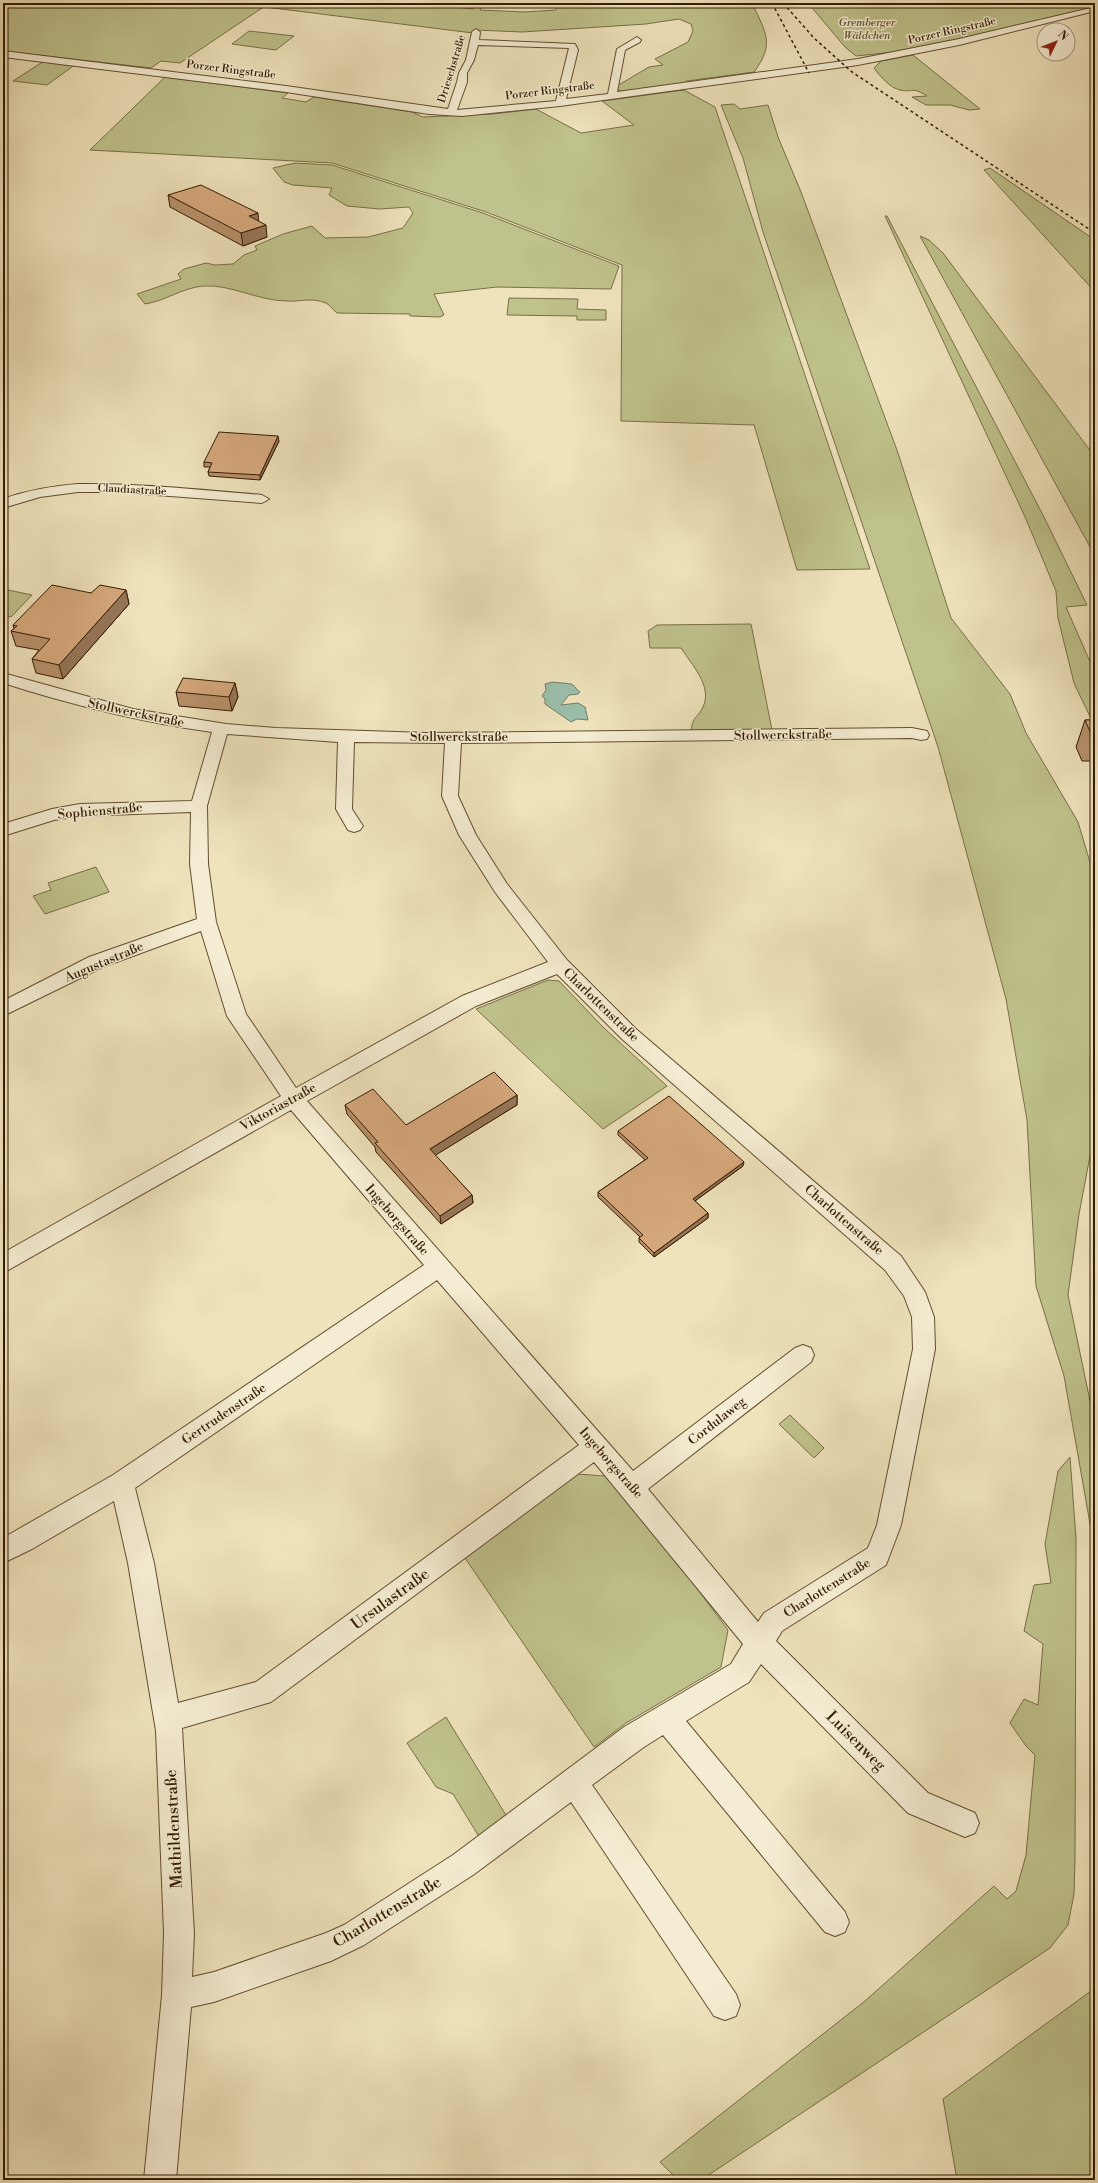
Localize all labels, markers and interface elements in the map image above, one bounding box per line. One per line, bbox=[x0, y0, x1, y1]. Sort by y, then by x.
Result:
street label: Porzer Ringstraße bbox=[907, 14, 998, 48]
park label: Gremberger Wäldchen bbox=[838, 16, 896, 43]
north arrow bbox=[1036, 22, 1076, 62]
text: N bbox=[1054, 28, 1071, 44]
street label: Drieschstraße bbox=[435, 33, 469, 105]
street label: Porzer Ringstraße bbox=[186, 58, 277, 82]
street label: Porzer Ringstraße bbox=[505, 79, 596, 103]
street label: Claudiastraße bbox=[97, 481, 167, 499]
street label: Stollwerckstraße bbox=[86, 695, 186, 731]
street label: Stollwerckstraße bbox=[734, 726, 833, 744]
street label: Stollwerckstraße bbox=[410, 729, 508, 745]
street label: Sophienstraße bbox=[57, 799, 143, 823]
street label: Augustastraße bbox=[61, 938, 146, 986]
street label: Charlottenstraße bbox=[560, 965, 643, 1046]
street label: Viktoriastraße bbox=[236, 1079, 319, 1135]
street label: Ingeborgstraße bbox=[362, 1181, 433, 1259]
street label: Charlottenstraße bbox=[801, 1181, 887, 1259]
street label: Gertrudenstraße bbox=[179, 1380, 270, 1448]
street label: Cordulaweg bbox=[685, 1393, 749, 1449]
street label: Ingeborgstraße bbox=[576, 1424, 647, 1502]
street label: Charlottenstraße bbox=[781, 1555, 874, 1621]
street label: Ursulastraße bbox=[347, 1564, 433, 1634]
street label: Luisenweg bbox=[822, 1707, 891, 1776]
street label: Mathildenstraße bbox=[161, 1769, 187, 1889]
street label: Charlottenstraße bbox=[329, 1872, 445, 1952]

